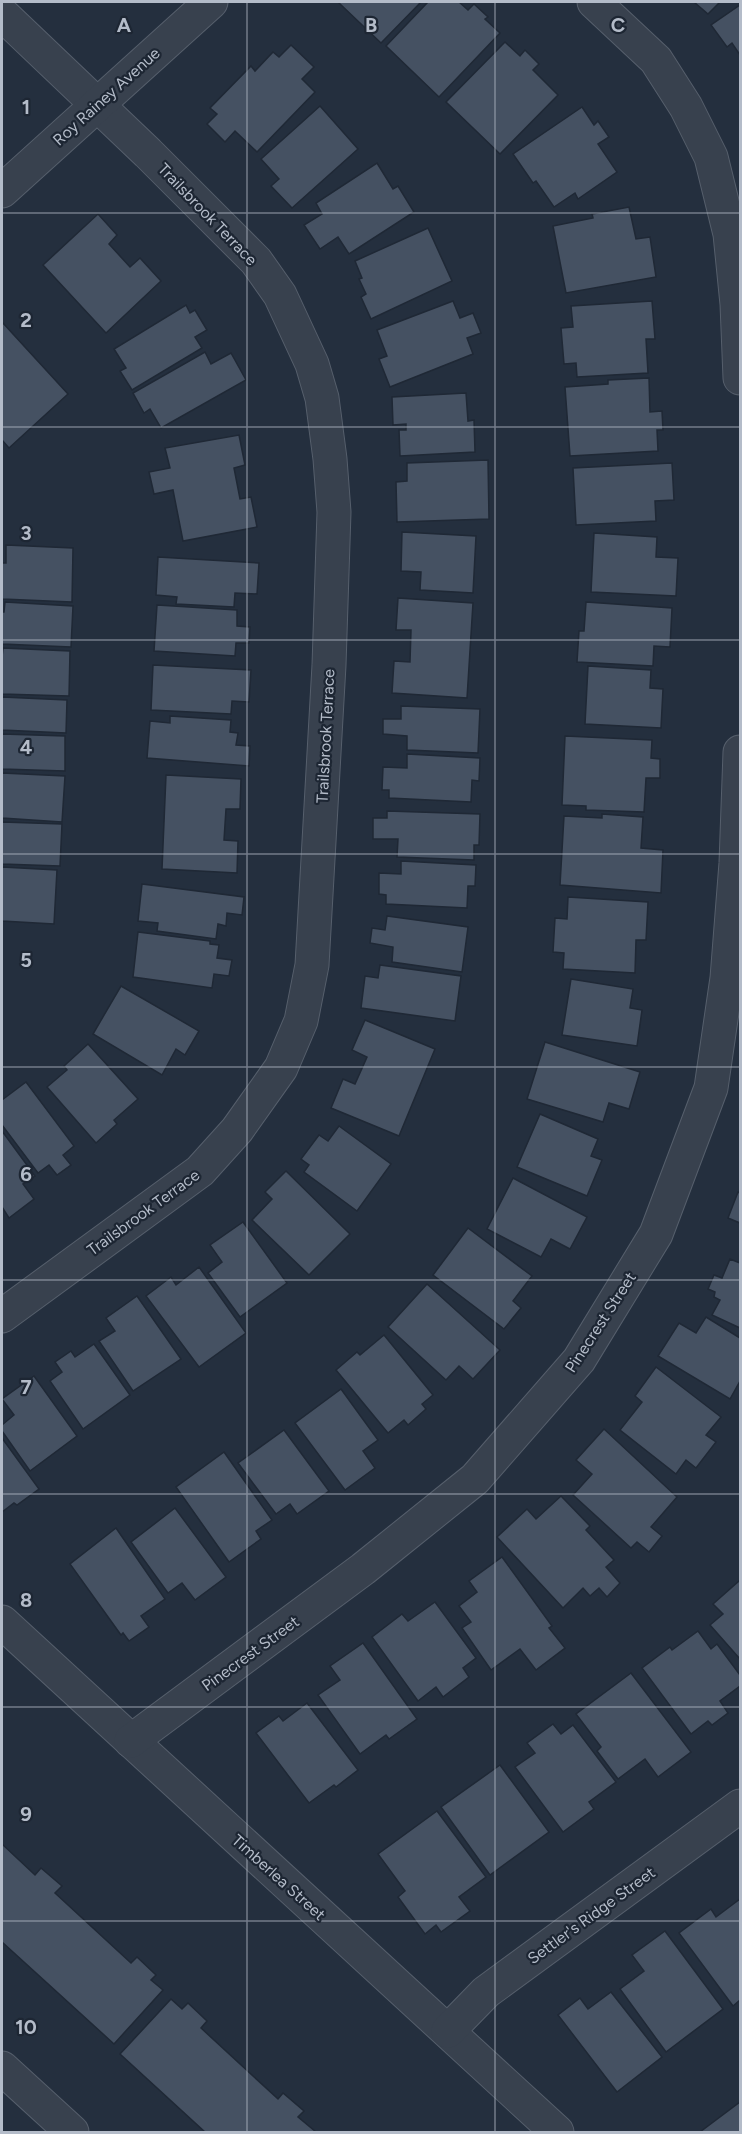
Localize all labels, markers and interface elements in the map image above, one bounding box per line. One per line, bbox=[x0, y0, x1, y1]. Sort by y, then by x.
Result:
text: A bbox=[117, 13, 132, 37]
text: B bbox=[365, 13, 377, 37]
text: C bbox=[611, 13, 625, 37]
street label: Roy Rainey Avenue bbox=[49, 43, 164, 149]
text: 1 bbox=[22, 95, 30, 119]
street label: Trailsbrook Terrace bbox=[154, 159, 261, 269]
text: 2 bbox=[20, 308, 32, 332]
text: 3 bbox=[20, 521, 32, 545]
street label: Trailsbrook Terrace bbox=[312, 668, 339, 804]
text: 4 bbox=[20, 735, 33, 759]
text: 5 bbox=[20, 948, 32, 972]
text: 6 bbox=[20, 1162, 32, 1186]
street label: Trailsbrook Terrace bbox=[83, 1165, 203, 1260]
street label: Pinecrest Street bbox=[561, 1269, 640, 1376]
text: 7 bbox=[20, 1375, 32, 1399]
text: 8 bbox=[20, 1588, 32, 1612]
street label: Pinecrest Street bbox=[198, 1612, 303, 1695]
text: 9 bbox=[20, 1802, 32, 1826]
street label: Timberlea Street bbox=[228, 1831, 329, 1924]
street label: Settler's Ridge Street bbox=[524, 1863, 659, 1968]
text: 10 bbox=[15, 2015, 37, 2039]

